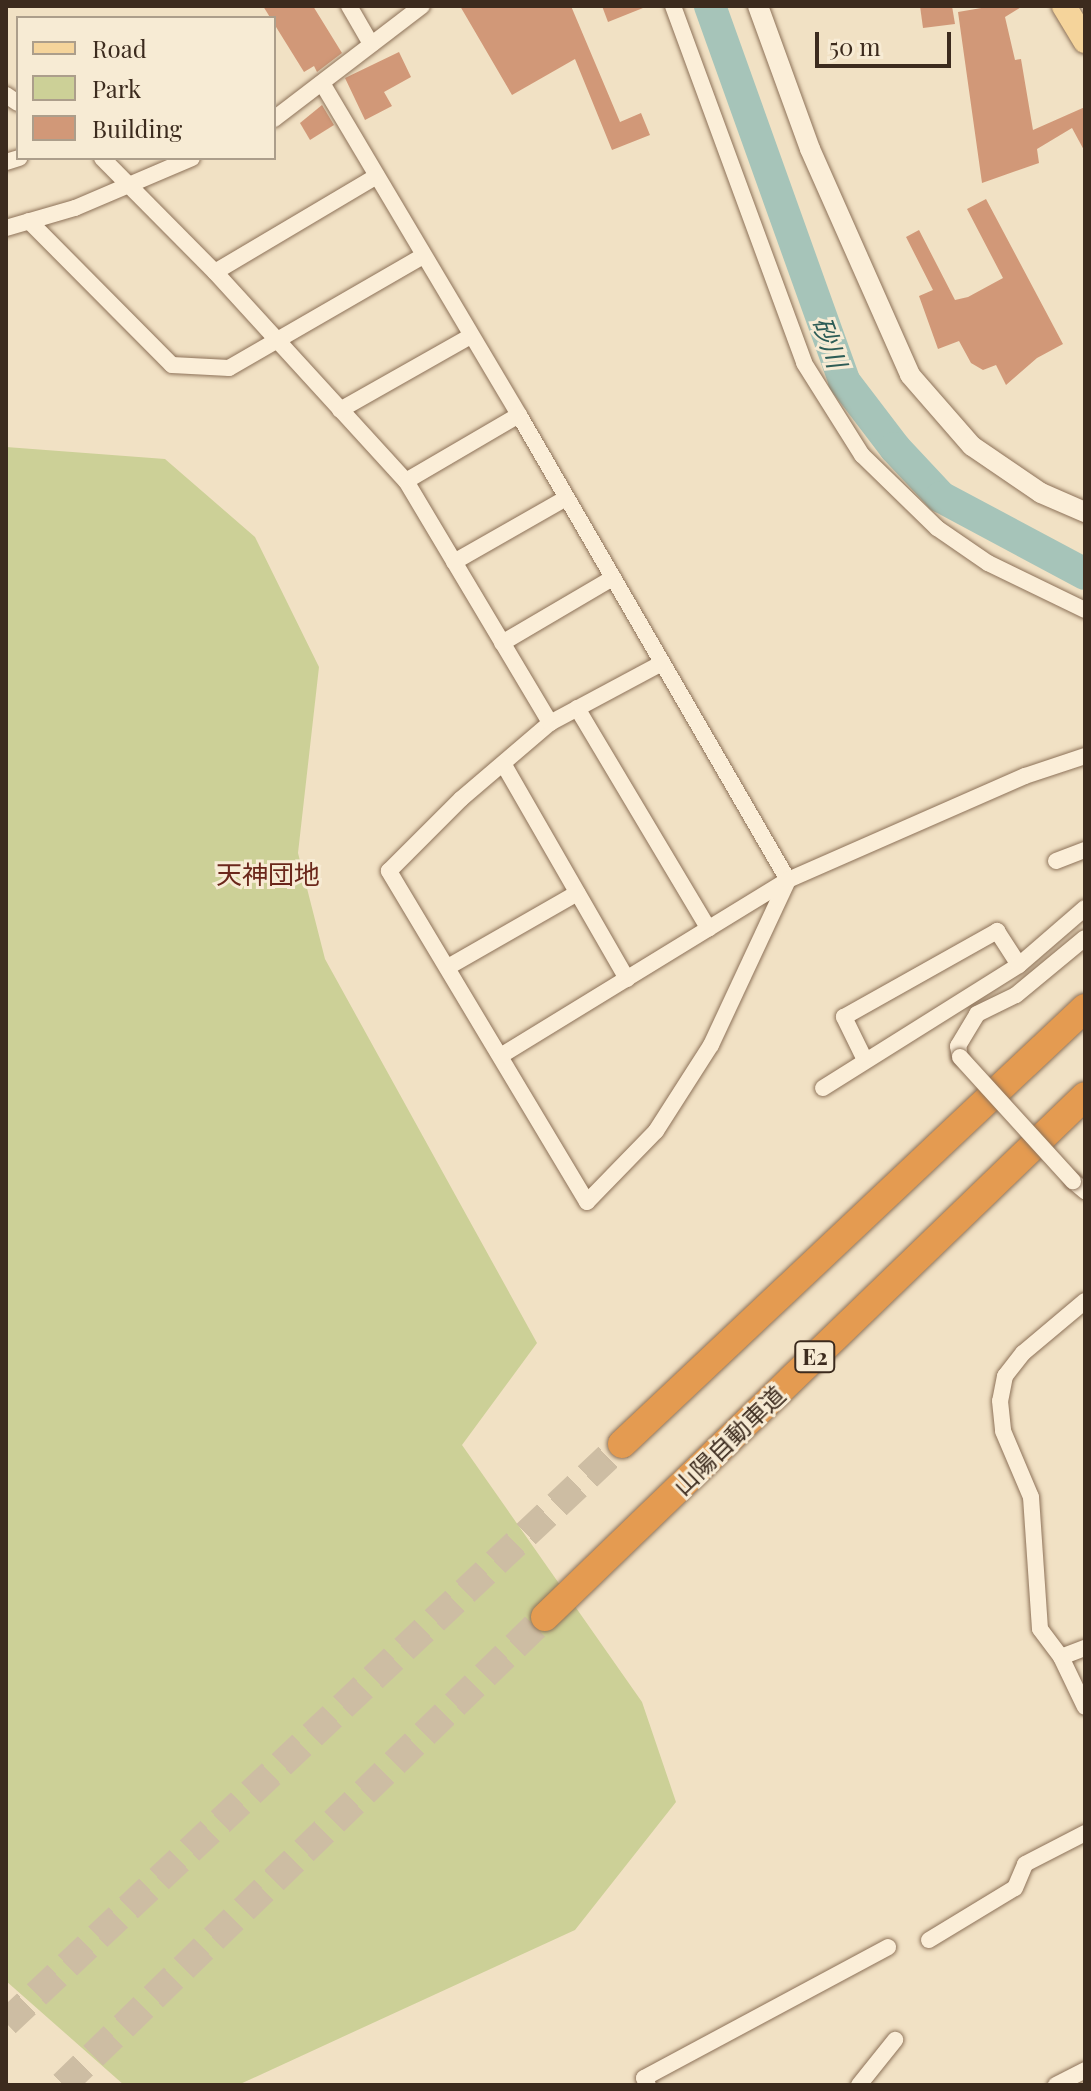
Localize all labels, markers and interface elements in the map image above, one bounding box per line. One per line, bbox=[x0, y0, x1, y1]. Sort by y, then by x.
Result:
legend bbox=[16, 16, 276, 160]
scale bar bbox=[819, 16, 955, 66]
text: 50 m bbox=[829, 30, 881, 62]
text: Road bbox=[92, 32, 147, 64]
text: Park bbox=[92, 72, 141, 104]
text: Building bbox=[92, 112, 182, 144]
water label: 砂川 bbox=[806, 312, 854, 372]
district label: 天神団地 bbox=[216, 858, 320, 890]
road number: E2 bbox=[793, 1339, 837, 1375]
street label: 山陽自動車道 bbox=[667, 1380, 791, 1500]

